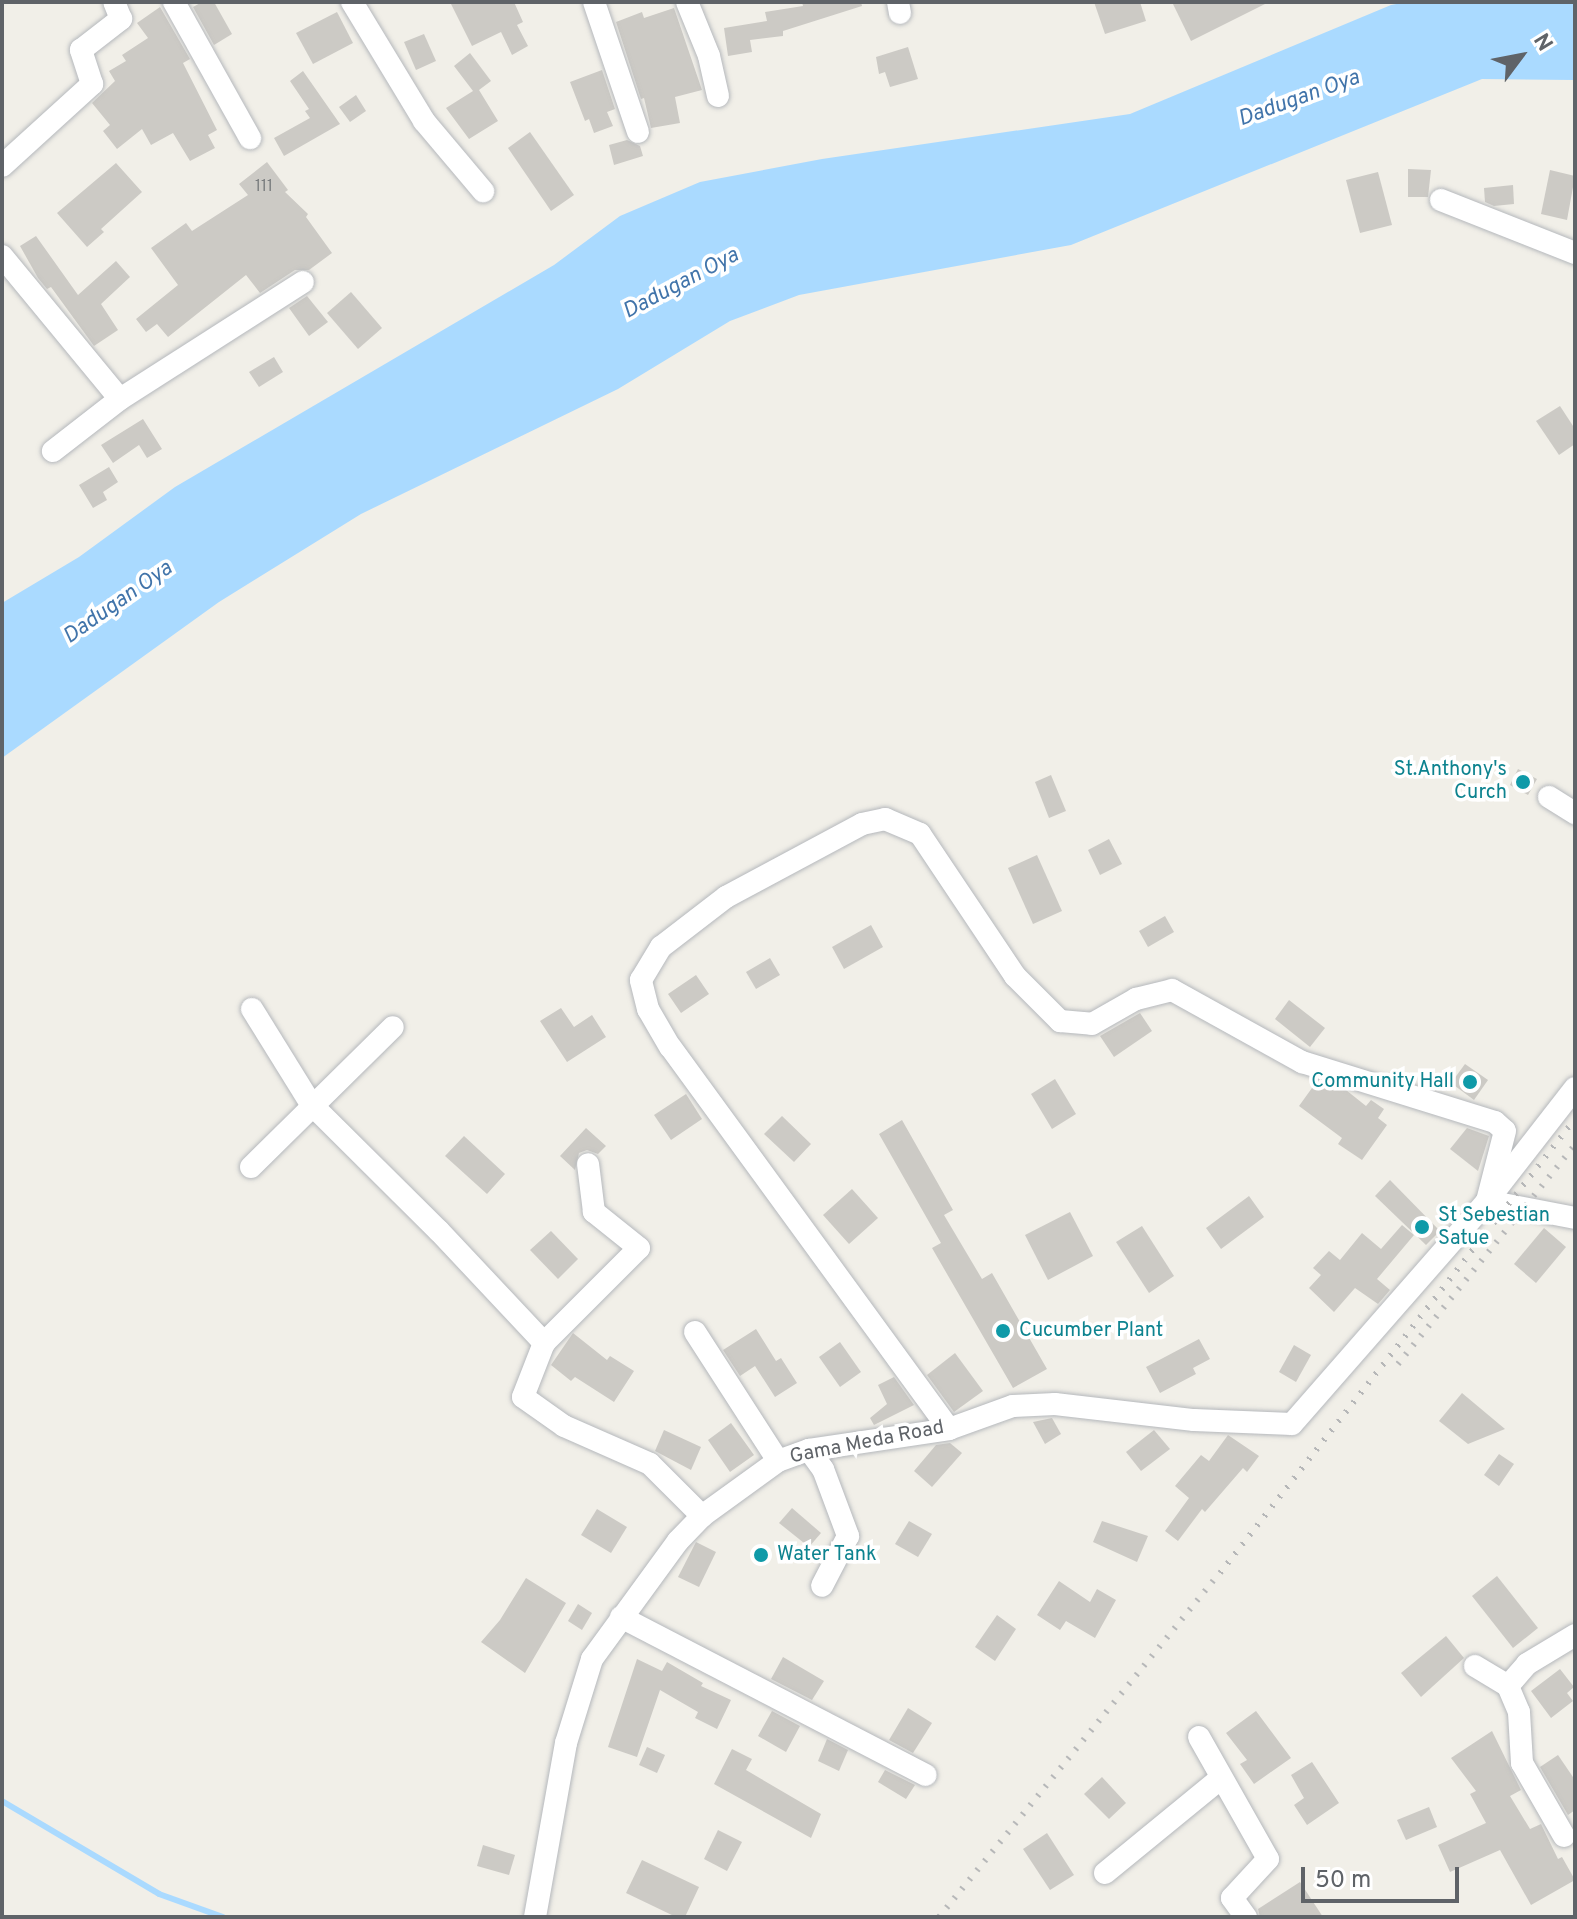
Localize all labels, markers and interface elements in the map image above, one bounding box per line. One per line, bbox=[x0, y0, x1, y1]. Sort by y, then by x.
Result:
north arrow bbox=[1481, 16, 1561, 96]
text: N bbox=[1526, 29, 1557, 57]
water label: Dadugan Oya bbox=[1235, 65, 1363, 133]
house number: 111 bbox=[255, 177, 273, 197]
water label: Dadugan Oya bbox=[619, 242, 743, 326]
water label: Dadugan Oya bbox=[58, 556, 178, 650]
place label: St.Anthony's Curch bbox=[1394, 758, 1507, 805]
marker: St.Anthony's Curch bbox=[1514, 773, 1532, 791]
place label: Community Hall bbox=[1311, 1070, 1454, 1094]
marker: Community Hall bbox=[1461, 1073, 1479, 1091]
place label: St Sebestian Satue bbox=[1438, 1204, 1550, 1251]
marker: St Sebestian Satue bbox=[1413, 1218, 1431, 1236]
place label: Cucumber Plant bbox=[1019, 1319, 1163, 1343]
marker: Cucumber Plant bbox=[994, 1322, 1012, 1340]
street label: Gama Meda Road bbox=[788, 1416, 946, 1470]
place label: Water Tank bbox=[777, 1543, 877, 1567]
marker: Water Tank bbox=[752, 1546, 770, 1564]
scale bar bbox=[1305, 1851, 1463, 1901]
text: 50 m bbox=[1315, 1866, 1371, 1896]

